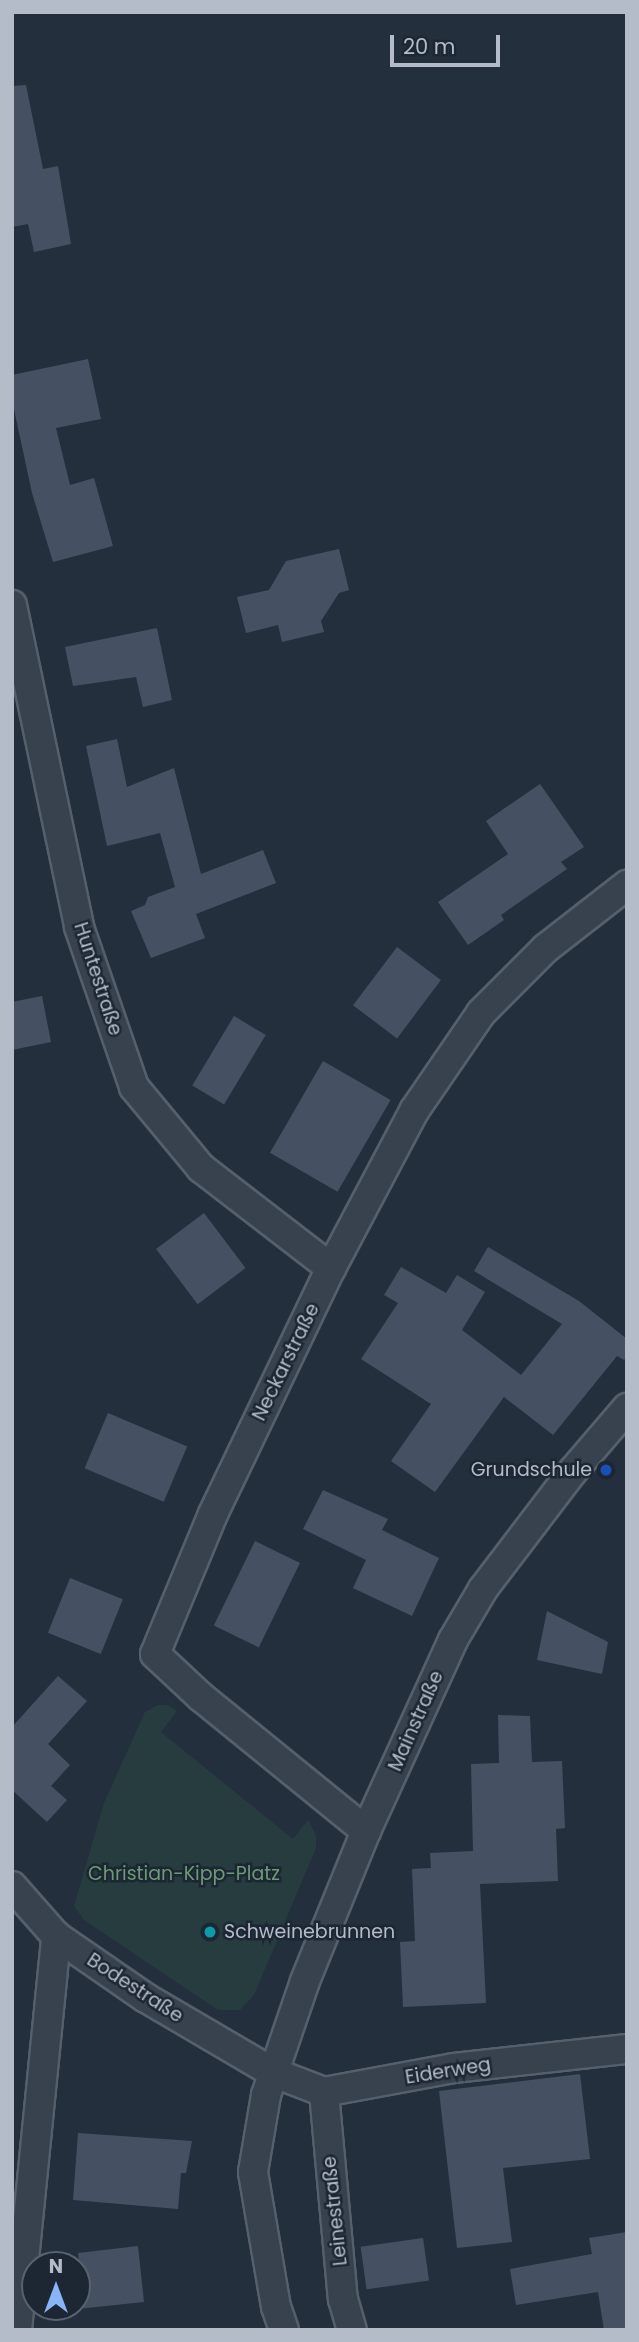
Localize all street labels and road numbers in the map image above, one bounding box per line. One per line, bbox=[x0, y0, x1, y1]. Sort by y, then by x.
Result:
street label: Huntestraße bbox=[69, 920, 127, 1038]
street label: Neckarstraße bbox=[248, 1300, 324, 1424]
street label: Mainstraße bbox=[384, 1667, 448, 1775]
street label: Bodestraße bbox=[83, 1949, 187, 2027]
street label: Eiderweg bbox=[404, 2053, 492, 2089]
street label: Leinestraße bbox=[318, 2155, 352, 2267]

